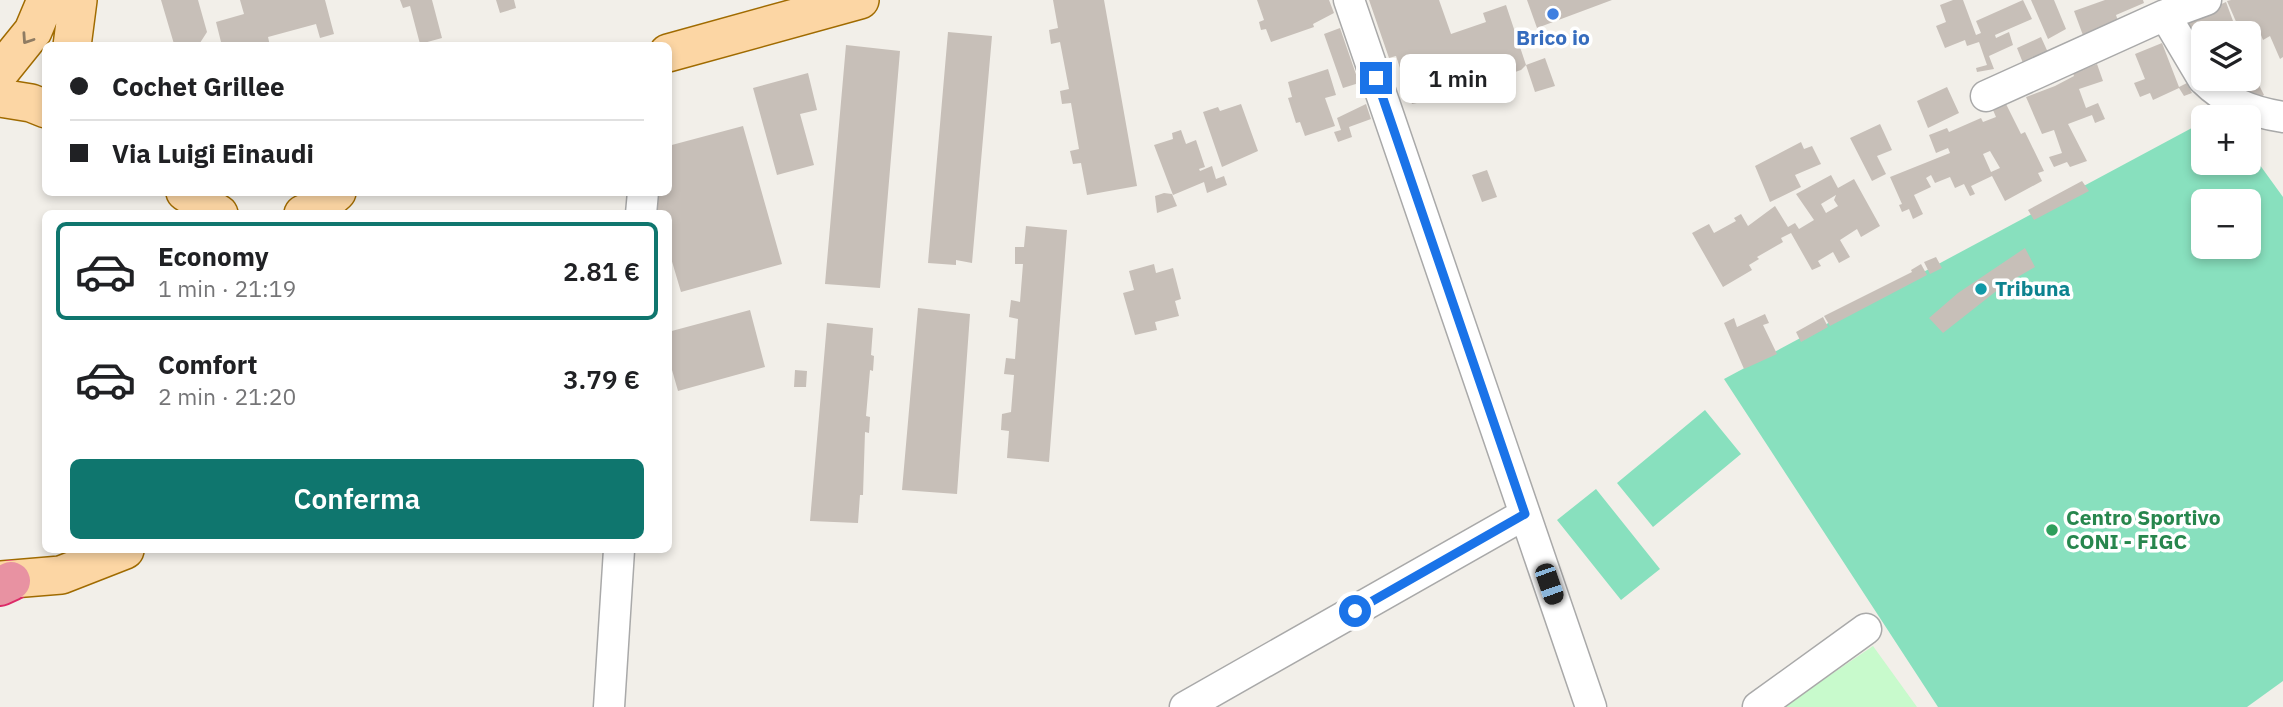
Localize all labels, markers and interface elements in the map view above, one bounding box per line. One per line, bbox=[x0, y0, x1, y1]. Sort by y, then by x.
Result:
marker: Brico io bbox=[1545, 6, 1561, 22]
map controls bbox=[2191, 21, 2261, 259]
button: layers bbox=[2191, 21, 2261, 91]
place label: Brico io bbox=[1516, 23, 1590, 51]
one-way arrow bbox=[23, 31, 35, 44]
callout: 1 min bbox=[1400, 54, 1516, 102]
route end bbox=[1360, 62, 1392, 94]
text: 1 min bbox=[1428, 63, 1488, 93]
text: Cochet Grillee bbox=[112, 69, 285, 103]
button: + bbox=[2191, 105, 2261, 175]
text: Via Luigi Einaudi bbox=[112, 136, 314, 170]
button: − bbox=[2191, 189, 2261, 259]
text: Economy bbox=[158, 239, 269, 273]
icon: car bbox=[74, 240, 137, 303]
text: 2.81 € bbox=[563, 254, 640, 288]
text: 1 min · 21:19 bbox=[158, 273, 296, 303]
place label: Tribuna bbox=[1995, 274, 2071, 302]
marker: Tribuna bbox=[1973, 281, 1989, 297]
text: Comfort bbox=[158, 347, 257, 381]
icon: car bbox=[74, 348, 137, 411]
text: 3.79 € bbox=[563, 362, 640, 396]
text: 2 min · 21:20 bbox=[158, 381, 296, 411]
button: Conferma bbox=[70, 459, 644, 539]
place label: Centro Sportivo CONI - FIGC bbox=[2066, 503, 2221, 555]
marker: Centro Sportivo CONI - FIGC bbox=[2044, 522, 2060, 538]
car bbox=[1533, 561, 1566, 607]
route start bbox=[1339, 595, 1371, 627]

